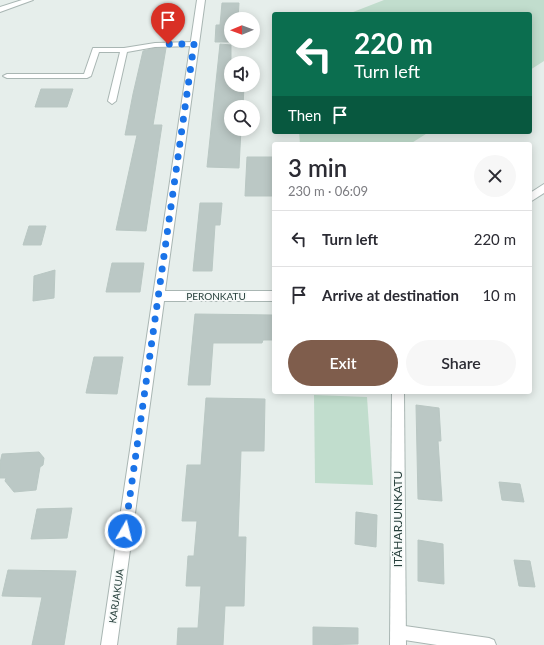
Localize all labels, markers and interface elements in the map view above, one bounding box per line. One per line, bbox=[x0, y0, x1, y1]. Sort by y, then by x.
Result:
pin bbox=[151, 3, 185, 44]
icon: arrive bbox=[157, 9, 179, 31]
north arrow bbox=[224, 12, 260, 48]
map controls bbox=[224, 12, 260, 136]
text: 220 m bbox=[354, 26, 433, 60]
icon: left bbox=[288, 28, 340, 80]
button: sound bbox=[224, 56, 260, 92]
text: Turn left bbox=[354, 60, 420, 82]
button: search bbox=[224, 100, 260, 136]
icon: arrive bbox=[329, 104, 351, 126]
text: Then bbox=[288, 106, 321, 124]
text: 3 min bbox=[288, 153, 347, 182]
button: close bbox=[474, 155, 516, 197]
text: 230 m · 06:09 bbox=[288, 183, 368, 199]
icon: left bbox=[288, 228, 310, 250]
text: Turn left bbox=[322, 230, 378, 248]
text: 220 m bbox=[474, 230, 516, 248]
icon: arrive bbox=[288, 284, 310, 306]
text: Arrive at destination bbox=[322, 286, 459, 304]
text: 10 m bbox=[482, 286, 516, 304]
street label: PERONKATU bbox=[186, 290, 246, 302]
button: Exit bbox=[288, 340, 398, 386]
button: Share bbox=[406, 340, 516, 386]
street label: ITÄHARJUNKATU bbox=[390, 471, 405, 567]
position arrow bbox=[104, 510, 146, 552]
street label: KARJAKUJA bbox=[106, 568, 126, 624]

